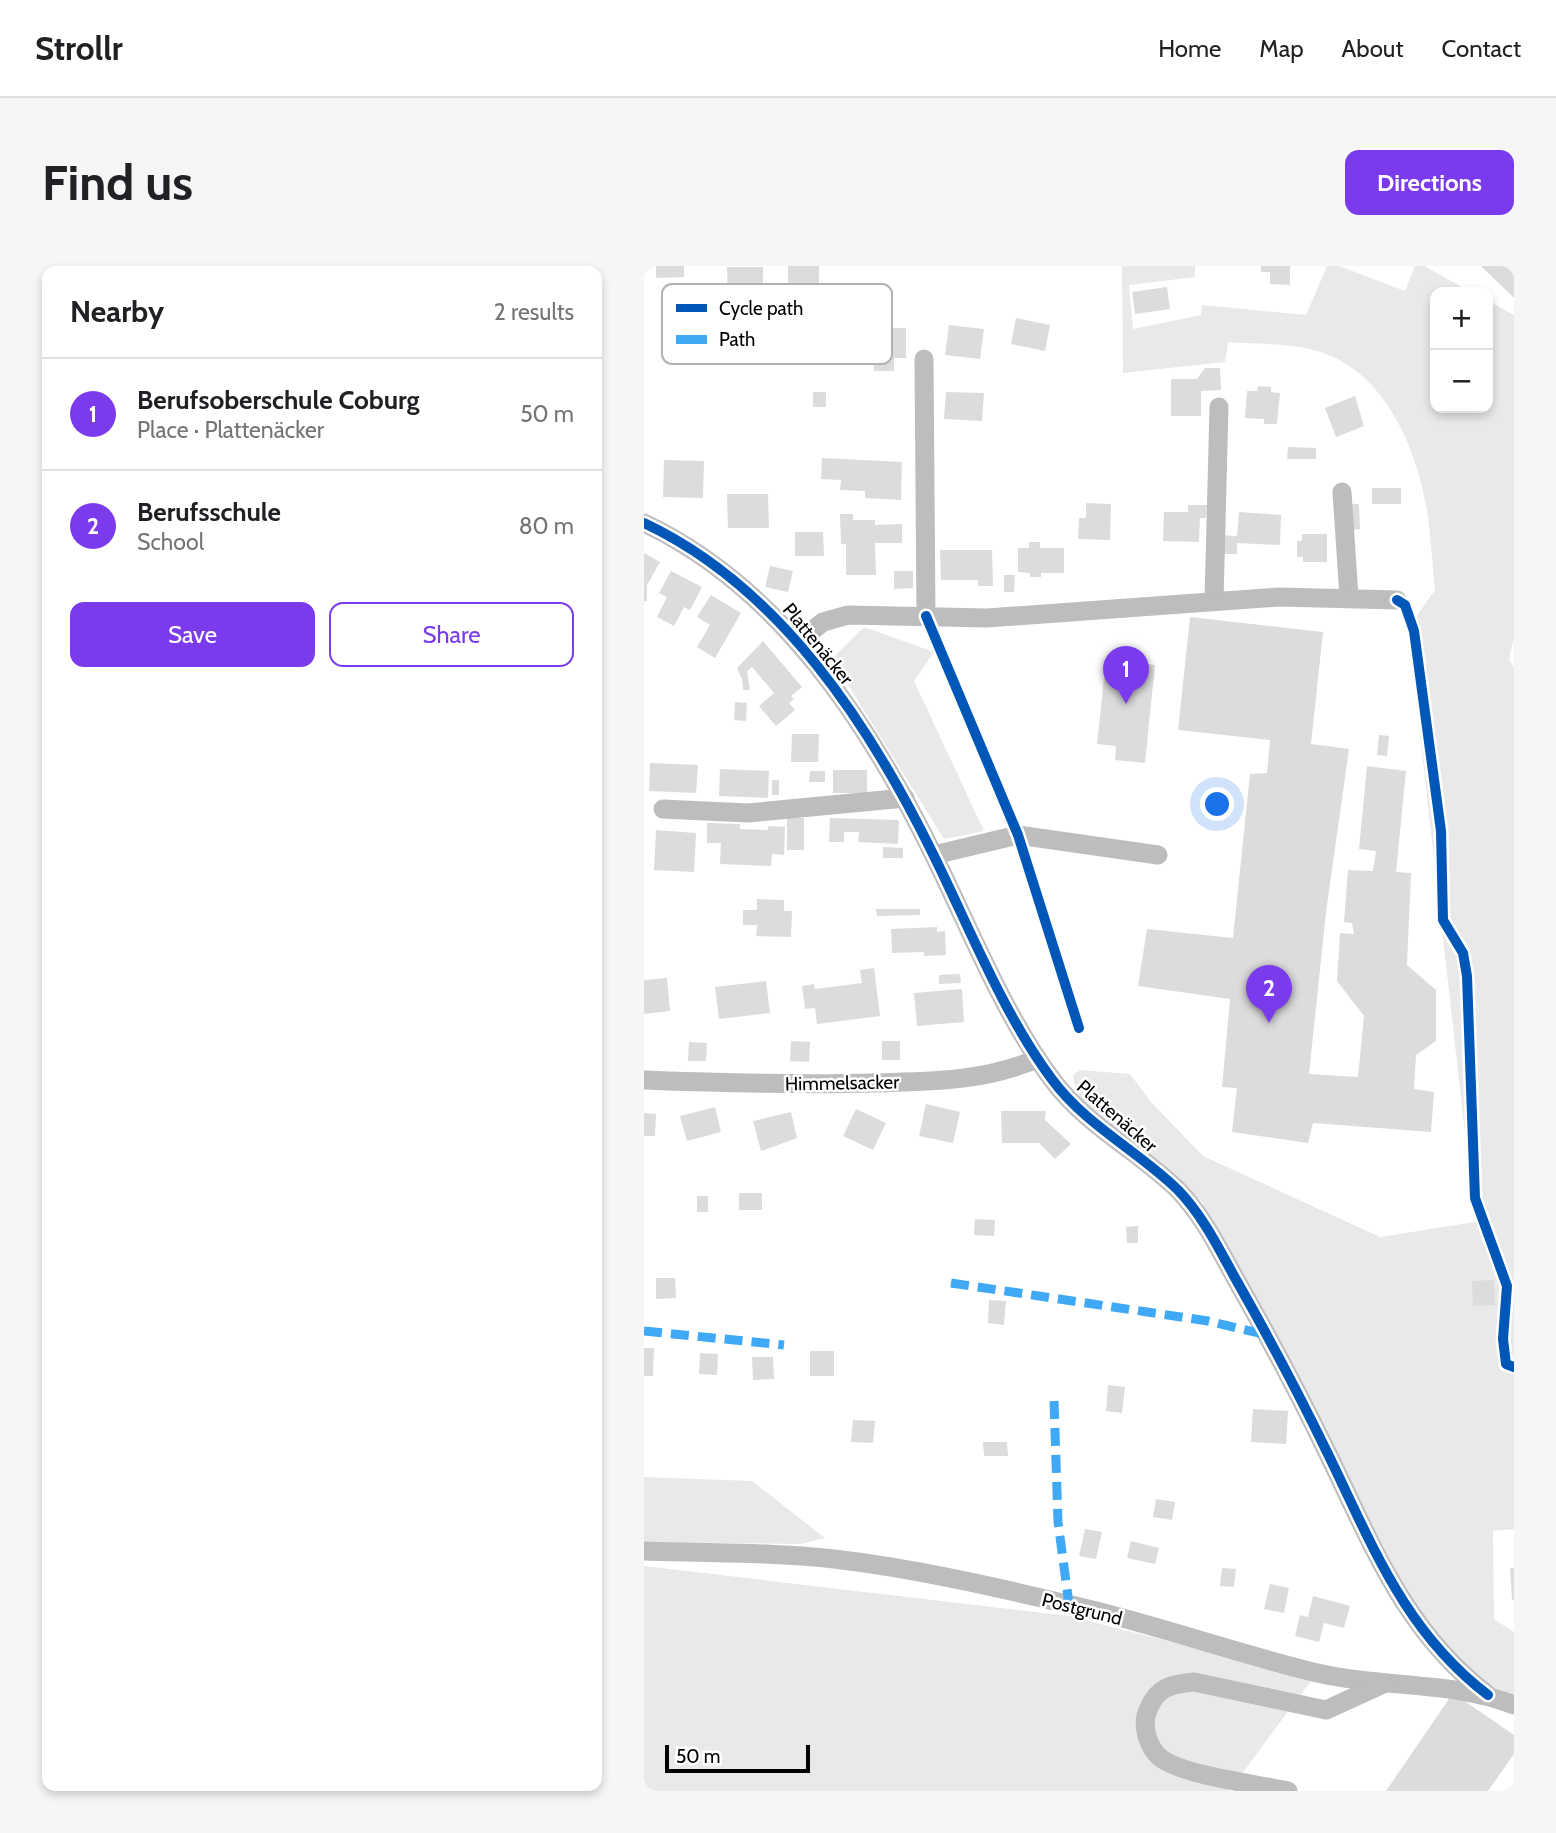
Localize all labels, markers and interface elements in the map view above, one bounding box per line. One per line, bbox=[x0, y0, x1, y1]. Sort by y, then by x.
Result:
text: Strollr bbox=[35, 28, 123, 68]
text: Home bbox=[1158, 34, 1221, 63]
text: Map bbox=[1259, 34, 1304, 63]
text: About bbox=[1342, 34, 1404, 63]
text: Contact bbox=[1442, 34, 1521, 63]
button: Directions bbox=[1345, 150, 1514, 215]
text: Find us bbox=[42, 153, 193, 212]
legend bbox=[662, 284, 892, 364]
map controls bbox=[1430, 287, 1493, 413]
button: + bbox=[1430, 287, 1493, 350]
text: Nearby bbox=[70, 293, 164, 330]
text: Cycle path bbox=[719, 297, 803, 320]
text: 2 results bbox=[494, 298, 574, 326]
text: Path bbox=[719, 328, 755, 351]
button: − bbox=[1430, 350, 1493, 413]
text: Berufsoberschule Coburg bbox=[137, 384, 420, 416]
text: 1 bbox=[89, 400, 97, 428]
text: 50 m bbox=[520, 400, 574, 428]
text: Place · Plattenäcker bbox=[137, 416, 324, 444]
text: Berufsschule bbox=[137, 496, 281, 528]
text: 2 bbox=[87, 512, 99, 540]
text: 80 m bbox=[519, 512, 574, 540]
text: School bbox=[137, 528, 204, 556]
street label: Plattenäcker bbox=[778, 598, 858, 690]
button: Save bbox=[70, 602, 315, 667]
button: Share bbox=[329, 602, 574, 667]
pin: 1 bbox=[1103, 646, 1149, 704]
your location bbox=[1200, 787, 1234, 821]
pin: 2 bbox=[1246, 965, 1292, 1023]
street label: Himmelsacker bbox=[785, 1071, 899, 1095]
street label: Plattenäcker bbox=[1072, 1075, 1162, 1157]
street label: Postgrund bbox=[1039, 1588, 1125, 1630]
scale bar bbox=[665, 1742, 810, 1774]
text: 50 m bbox=[676, 1745, 720, 1768]

